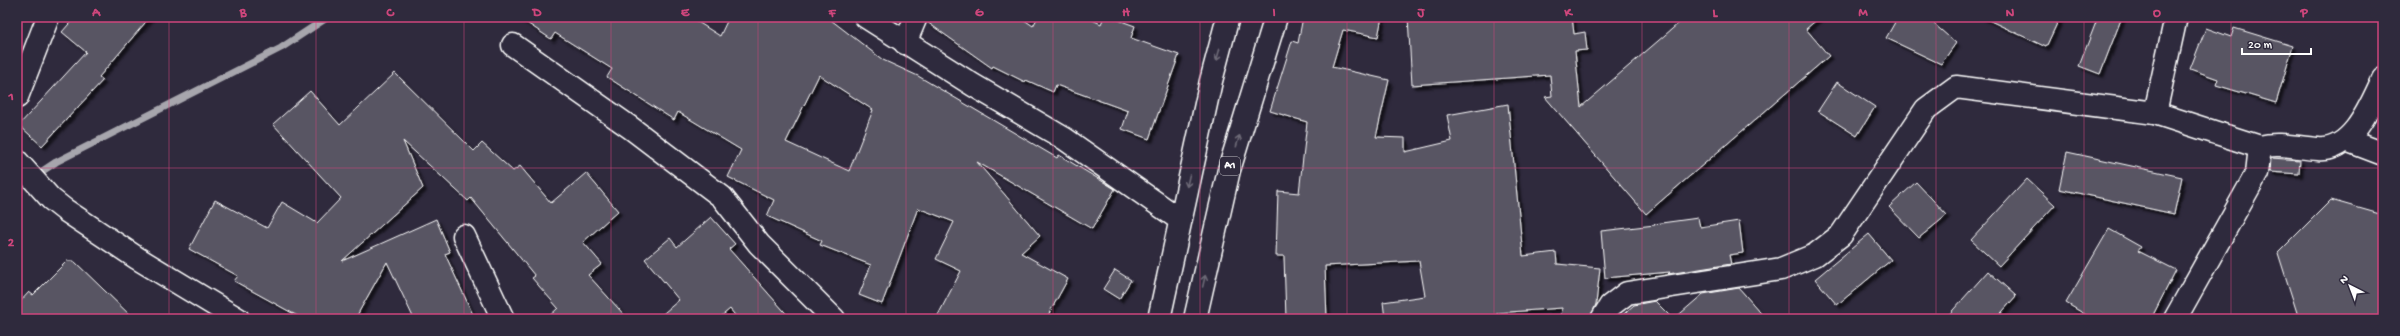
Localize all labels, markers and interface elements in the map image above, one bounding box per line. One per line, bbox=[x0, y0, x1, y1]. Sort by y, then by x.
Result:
text: A bbox=[91, 6, 101, 21]
text: B bbox=[239, 6, 248, 21]
text: C bbox=[385, 6, 395, 21]
text: D bbox=[532, 6, 542, 21]
text: E bbox=[681, 6, 690, 21]
text: F bbox=[828, 6, 837, 21]
text: G bbox=[975, 6, 984, 21]
text: H bbox=[1122, 6, 1130, 21]
text: I bbox=[1272, 6, 1276, 21]
text: J bbox=[1417, 6, 1426, 21]
text: K bbox=[1563, 6, 1573, 21]
text: L bbox=[1713, 6, 1719, 21]
text: M bbox=[1858, 6, 1868, 21]
text: N bbox=[2006, 6, 2015, 21]
text: O bbox=[2153, 6, 2161, 21]
text: P bbox=[2299, 6, 2308, 21]
scale bar bbox=[2242, 30, 2311, 56]
text: 20 m bbox=[2248, 39, 2273, 53]
one-way arrow bbox=[1214, 48, 1221, 61]
text: 1 bbox=[7, 90, 14, 105]
one-way arrow bbox=[1235, 135, 1242, 148]
road number: A1 bbox=[1220, 157, 1240, 175]
one-way arrow bbox=[1183, 174, 1191, 187]
text: 2 bbox=[8, 236, 15, 251]
north arrow bbox=[2330, 266, 2370, 306]
text: N bbox=[2338, 273, 2351, 287]
one-way arrow bbox=[1200, 275, 1208, 288]

